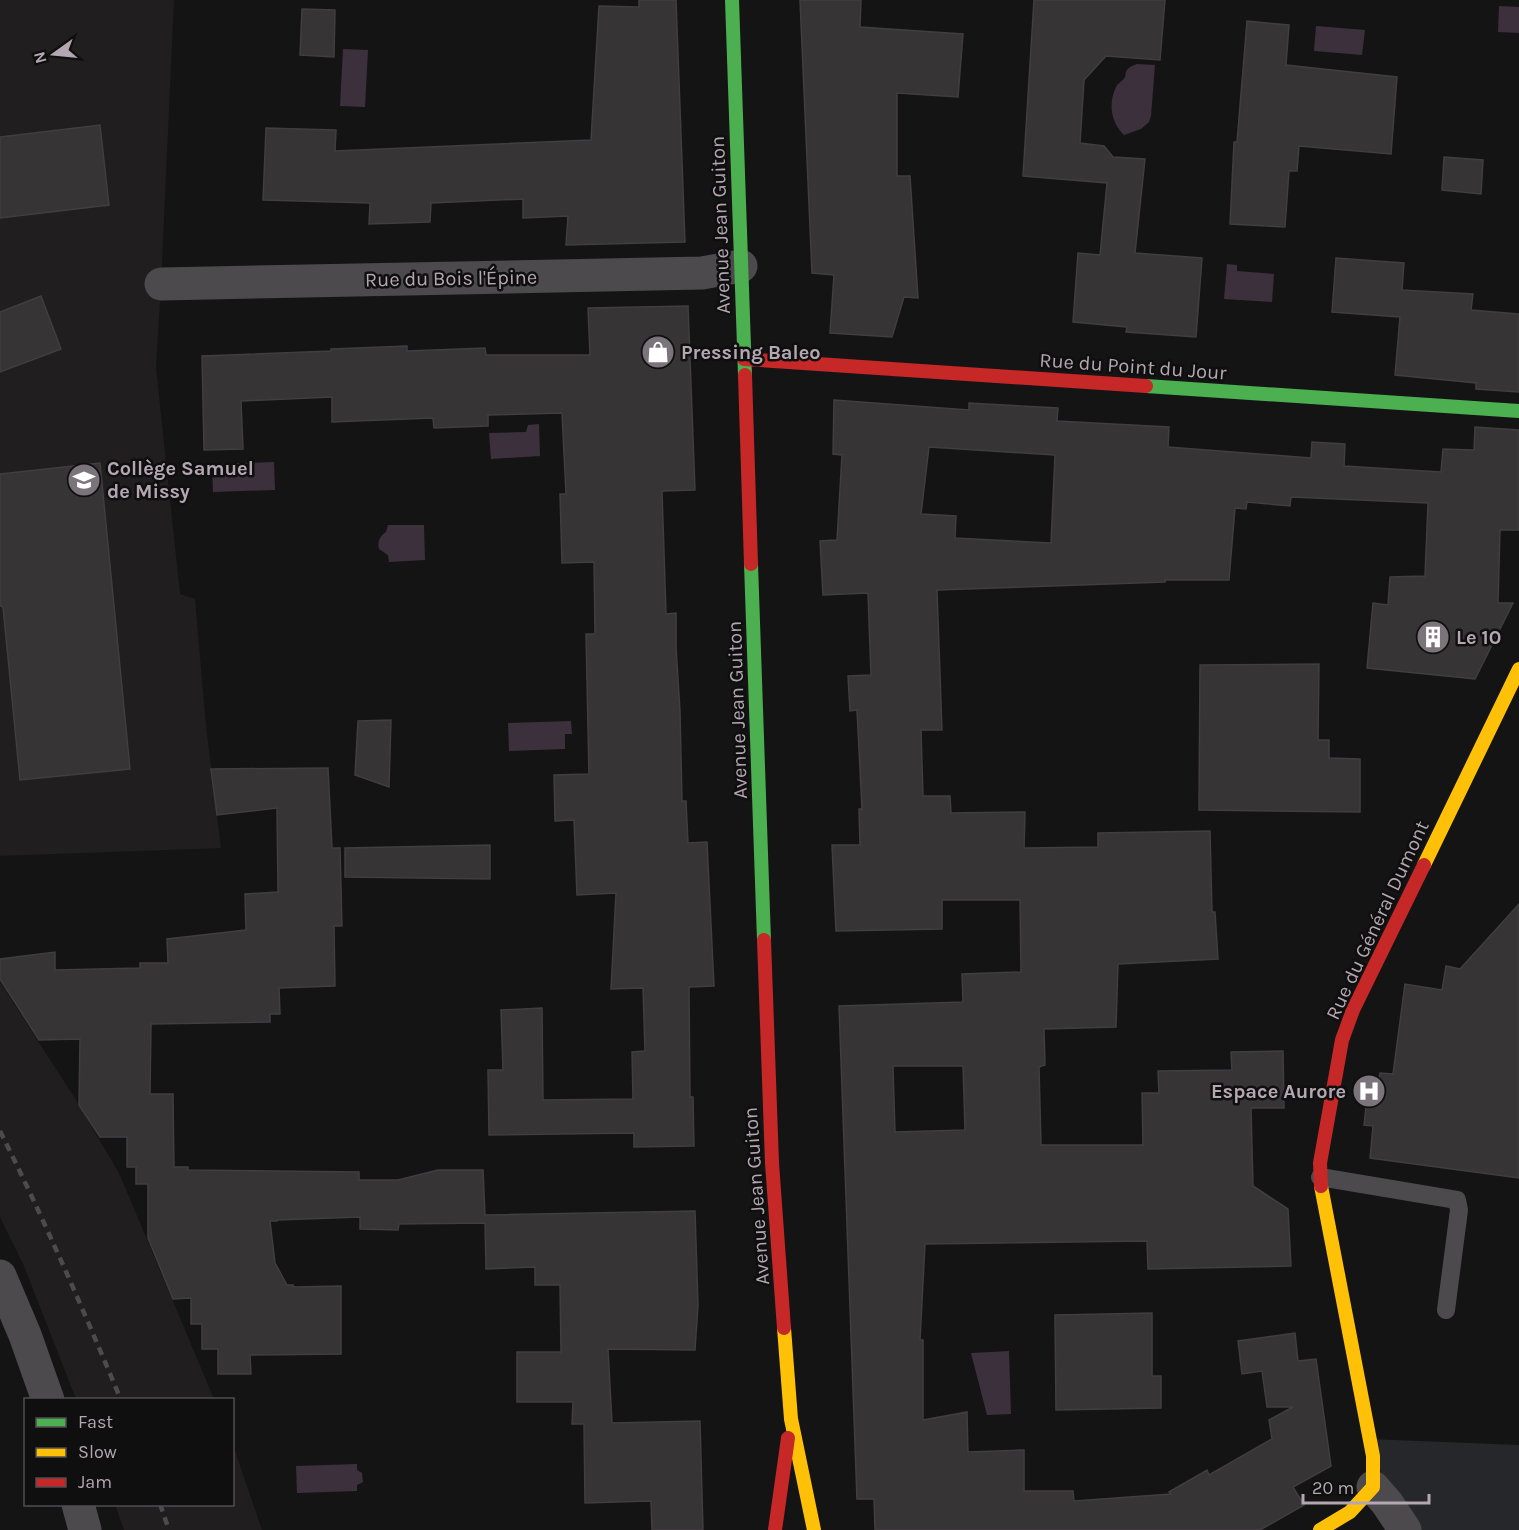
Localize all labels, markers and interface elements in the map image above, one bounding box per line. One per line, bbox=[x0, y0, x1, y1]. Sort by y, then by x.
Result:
north arrow bbox=[24, 24, 84, 84]
text: N bbox=[29, 50, 51, 66]
street label: Avenue Jean Guiton bbox=[706, 136, 735, 314]
street label: Rue du Bois l'Épine bbox=[365, 264, 537, 292]
shop icon: Pressing Baleo bbox=[640, 334, 676, 370]
place label: Pressing Baleo bbox=[681, 341, 821, 364]
street label: Rue du Point du Jour bbox=[1039, 348, 1228, 385]
place label: Collège Samuel de Missy bbox=[107, 457, 254, 503]
school or university icon: Collège Samuel de Missy bbox=[66, 462, 102, 498]
building icon: Le 10 bbox=[1415, 619, 1451, 655]
street label: Avenue Jean Guiton bbox=[723, 621, 752, 799]
place label: Le 10 bbox=[1456, 626, 1501, 649]
street label: Rue du Général Dumont bbox=[1321, 817, 1434, 1023]
hospital icon: Espace Aurore bbox=[1351, 1073, 1387, 1109]
place label: Espace Aurore bbox=[1211, 1080, 1346, 1103]
street label: Avenue Jean Guiton bbox=[739, 1106, 774, 1286]
legend bbox=[24, 1398, 234, 1506]
text: Fast bbox=[78, 1411, 113, 1433]
text: Slow bbox=[78, 1441, 117, 1463]
scale bar bbox=[1303, 1467, 1429, 1505]
text: Jam bbox=[78, 1471, 112, 1493]
text: 20 m bbox=[1312, 1477, 1354, 1499]

